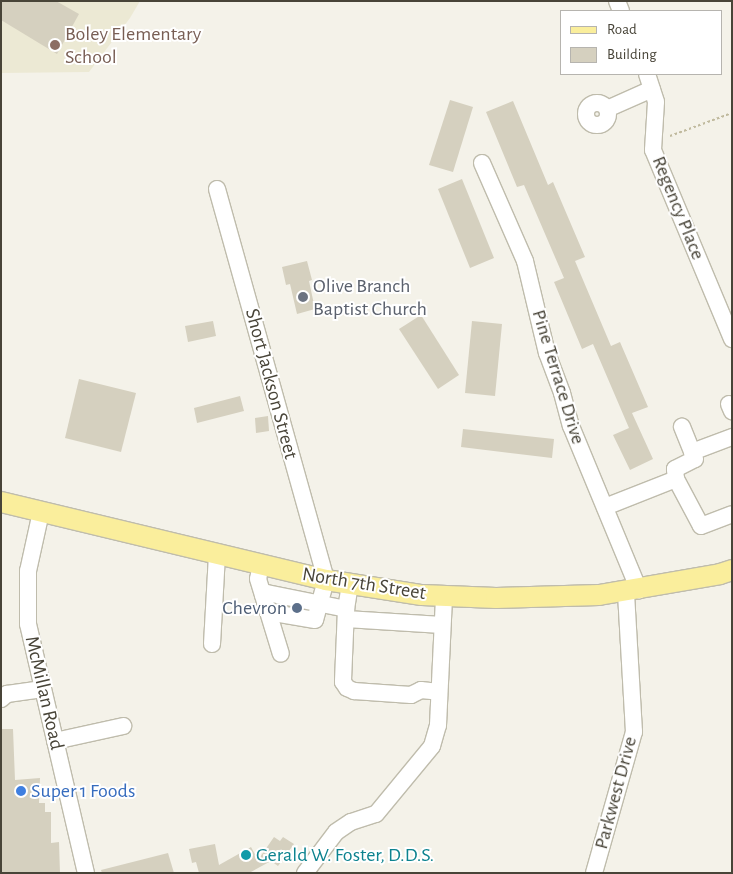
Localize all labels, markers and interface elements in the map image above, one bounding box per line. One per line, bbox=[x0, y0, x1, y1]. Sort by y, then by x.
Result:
legend bbox=[560, 10, 723, 75]
place label: Boley Elementary School bbox=[65, 22, 201, 69]
text: Road bbox=[607, 22, 637, 37]
marker: Boley Elementary School bbox=[49, 39, 61, 51]
text: Building bbox=[607, 47, 657, 62]
street label: Regency Place bbox=[646, 153, 710, 263]
place label: Olive Branch Baptist Church bbox=[313, 274, 427, 321]
marker: Olive Branch Baptist Church bbox=[297, 291, 309, 303]
street label: Short Jackson Street bbox=[239, 306, 303, 462]
street label: Pine Terrace Drive bbox=[526, 307, 590, 447]
street label: North 7th Street bbox=[300, 562, 428, 606]
place label: Chevron bbox=[222, 596, 287, 620]
marker: Chevron bbox=[291, 602, 303, 614]
street label: McMillan Road bbox=[19, 634, 69, 752]
street label: Parkwest Drive bbox=[589, 734, 643, 852]
place label: Super 1 Foods bbox=[31, 779, 135, 803]
marker: Super 1 Foods bbox=[15, 785, 27, 797]
place label: Gerald W. Foster, D.D.S. bbox=[256, 843, 434, 867]
marker: Gerald W. Foster, D.D.S. bbox=[240, 849, 252, 861]

